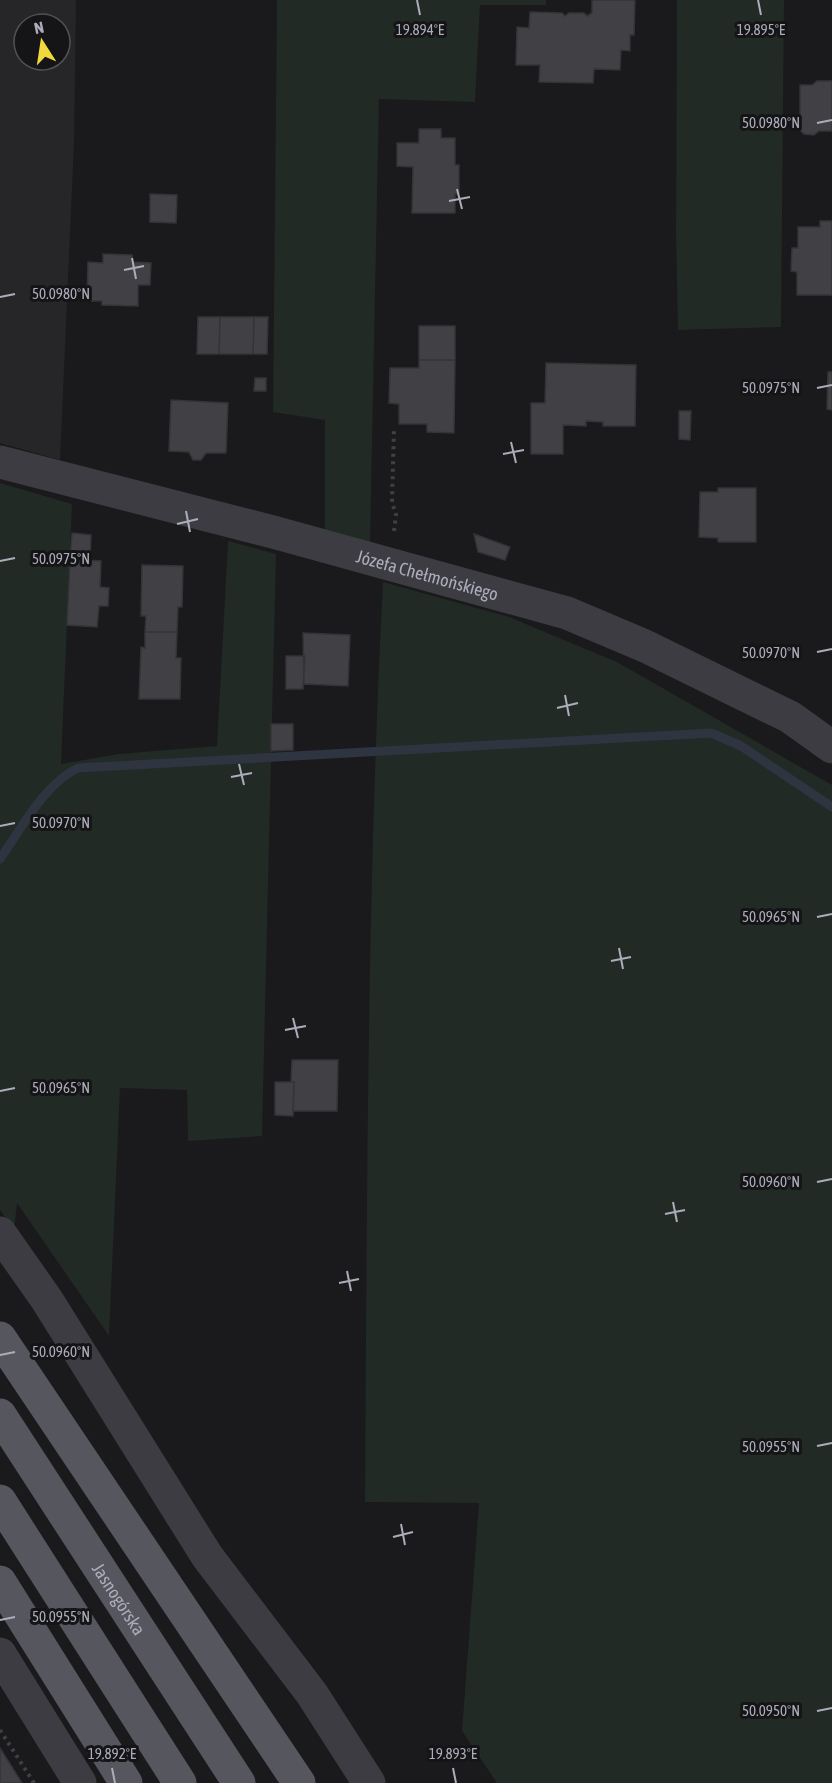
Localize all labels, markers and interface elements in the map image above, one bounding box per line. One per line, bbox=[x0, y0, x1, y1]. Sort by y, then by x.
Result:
north arrow bbox=[12, 12, 72, 72]
text: N bbox=[32, 18, 45, 37]
text: 19.894°E bbox=[396, 21, 445, 38]
text: 19.895°E bbox=[737, 21, 786, 38]
text: 50.0980°N bbox=[742, 114, 800, 131]
text: 50.0980°N bbox=[32, 285, 90, 302]
text: 50.0975°N bbox=[742, 379, 800, 396]
street label: Józefa Chełmońskiego bbox=[354, 545, 501, 604]
text: 50.0975°N bbox=[32, 550, 90, 567]
text: 50.0970°N bbox=[742, 644, 800, 661]
text: 50.0970°N bbox=[32, 814, 90, 831]
text: 50.0965°N bbox=[742, 908, 800, 925]
text: 50.0965°N bbox=[32, 1079, 90, 1096]
text: 50.0960°N bbox=[742, 1173, 800, 1190]
text: 50.0960°N bbox=[32, 1343, 90, 1360]
text: 50.0955°N bbox=[742, 1438, 800, 1455]
street label: Jasnogórska bbox=[88, 1559, 150, 1639]
text: 50.0955°N bbox=[32, 1608, 90, 1625]
text: 50.0950°N bbox=[742, 1702, 800, 1719]
text: 19.892°E bbox=[88, 1745, 137, 1762]
text: 19.893°E bbox=[429, 1745, 478, 1762]

